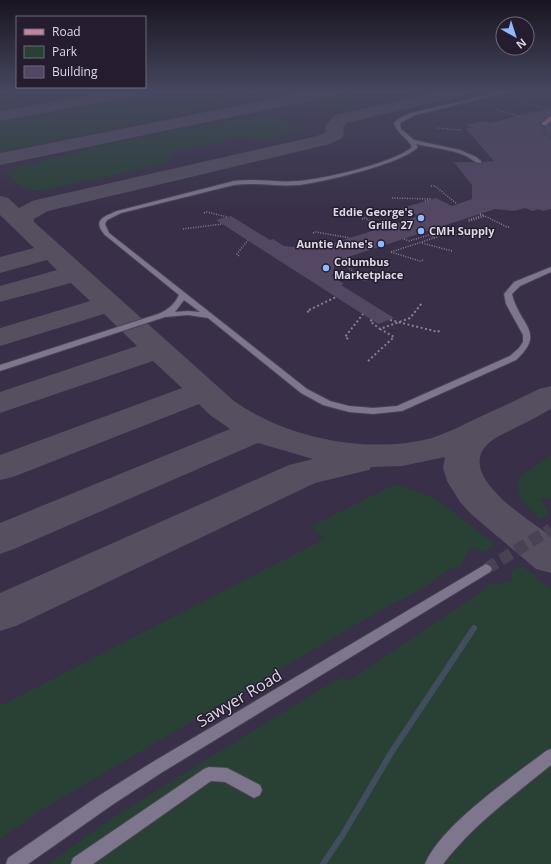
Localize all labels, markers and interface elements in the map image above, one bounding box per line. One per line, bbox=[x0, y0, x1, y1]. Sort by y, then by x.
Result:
legend bbox=[16, 16, 146, 88]
north arrow bbox=[495, 16, 535, 56]
text: Road bbox=[52, 23, 81, 40]
text: N bbox=[513, 36, 530, 53]
text: Park bbox=[52, 43, 78, 60]
text: Building bbox=[52, 63, 98, 80]
place label: Eddie George's Grille 27 bbox=[333, 204, 414, 232]
marker: Eddie George's Grille 27 bbox=[416, 213, 426, 223]
place label: CMH Supply bbox=[429, 223, 495, 238]
marker: CMH Supply bbox=[416, 226, 426, 236]
place label: Auntie Anne's bbox=[297, 236, 374, 251]
marker: Auntie Anne's bbox=[376, 239, 386, 249]
place label: Columbus Marketplace bbox=[334, 254, 404, 282]
marker: Columbus Marketplace bbox=[321, 263, 331, 273]
street label: Sawyer Road bbox=[192, 664, 286, 732]

